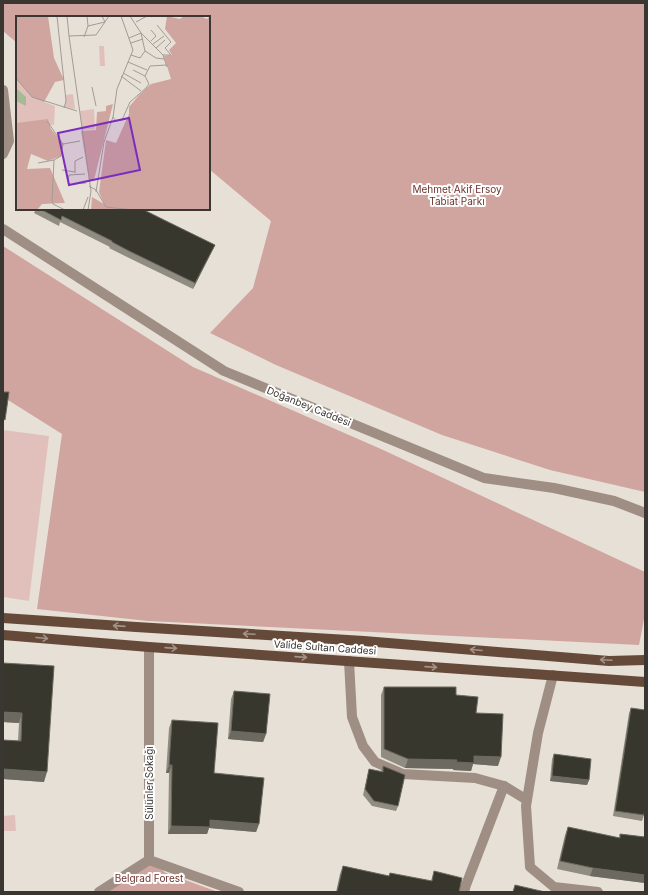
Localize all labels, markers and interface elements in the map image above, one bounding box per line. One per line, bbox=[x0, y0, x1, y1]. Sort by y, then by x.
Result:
inset map bbox=[16, 16, 210, 210]
park label: Mehmet Akif Ersoy Tabiat Parkı bbox=[412, 183, 502, 207]
street label: Doğanbey Caddesi bbox=[265, 384, 353, 428]
one-way arrow bbox=[113, 623, 126, 630]
one-way arrow bbox=[243, 630, 256, 638]
one-way arrow bbox=[35, 634, 48, 642]
street label: Valide Sultan Caddesi bbox=[273, 637, 377, 657]
one-way arrow bbox=[164, 645, 177, 652]
one-way arrow bbox=[470, 646, 483, 653]
one-way arrow bbox=[294, 654, 307, 661]
one-way arrow bbox=[600, 656, 613, 664]
one-way arrow bbox=[424, 663, 437, 670]
street label: Sülünler Sokağı bbox=[143, 746, 155, 820]
park label: Belgrad Forest bbox=[115, 872, 184, 884]

